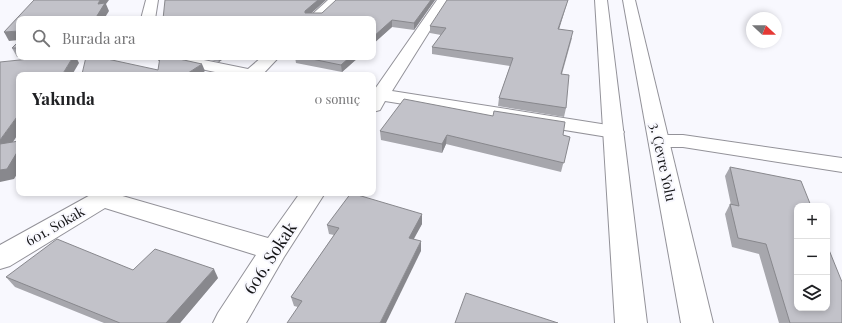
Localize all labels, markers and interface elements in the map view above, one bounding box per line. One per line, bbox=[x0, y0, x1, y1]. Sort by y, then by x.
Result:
north arrow bbox=[746, 12, 782, 48]
search box bbox=[16, 16, 376, 60]
icon: search bbox=[30, 27, 52, 49]
text: Burada ara bbox=[62, 28, 136, 48]
text: Yakında bbox=[32, 87, 95, 109]
text: 0 sonuç bbox=[314, 90, 360, 107]
street label: 3. Çevre Yolu bbox=[646, 121, 681, 203]
street label: 601. Sokak bbox=[22, 201, 88, 250]
map controls bbox=[794, 203, 830, 311]
button: + bbox=[794, 203, 830, 239]
street label: 606. Sokak bbox=[238, 217, 301, 298]
button: − bbox=[794, 239, 830, 275]
button: layers bbox=[794, 275, 830, 311]

